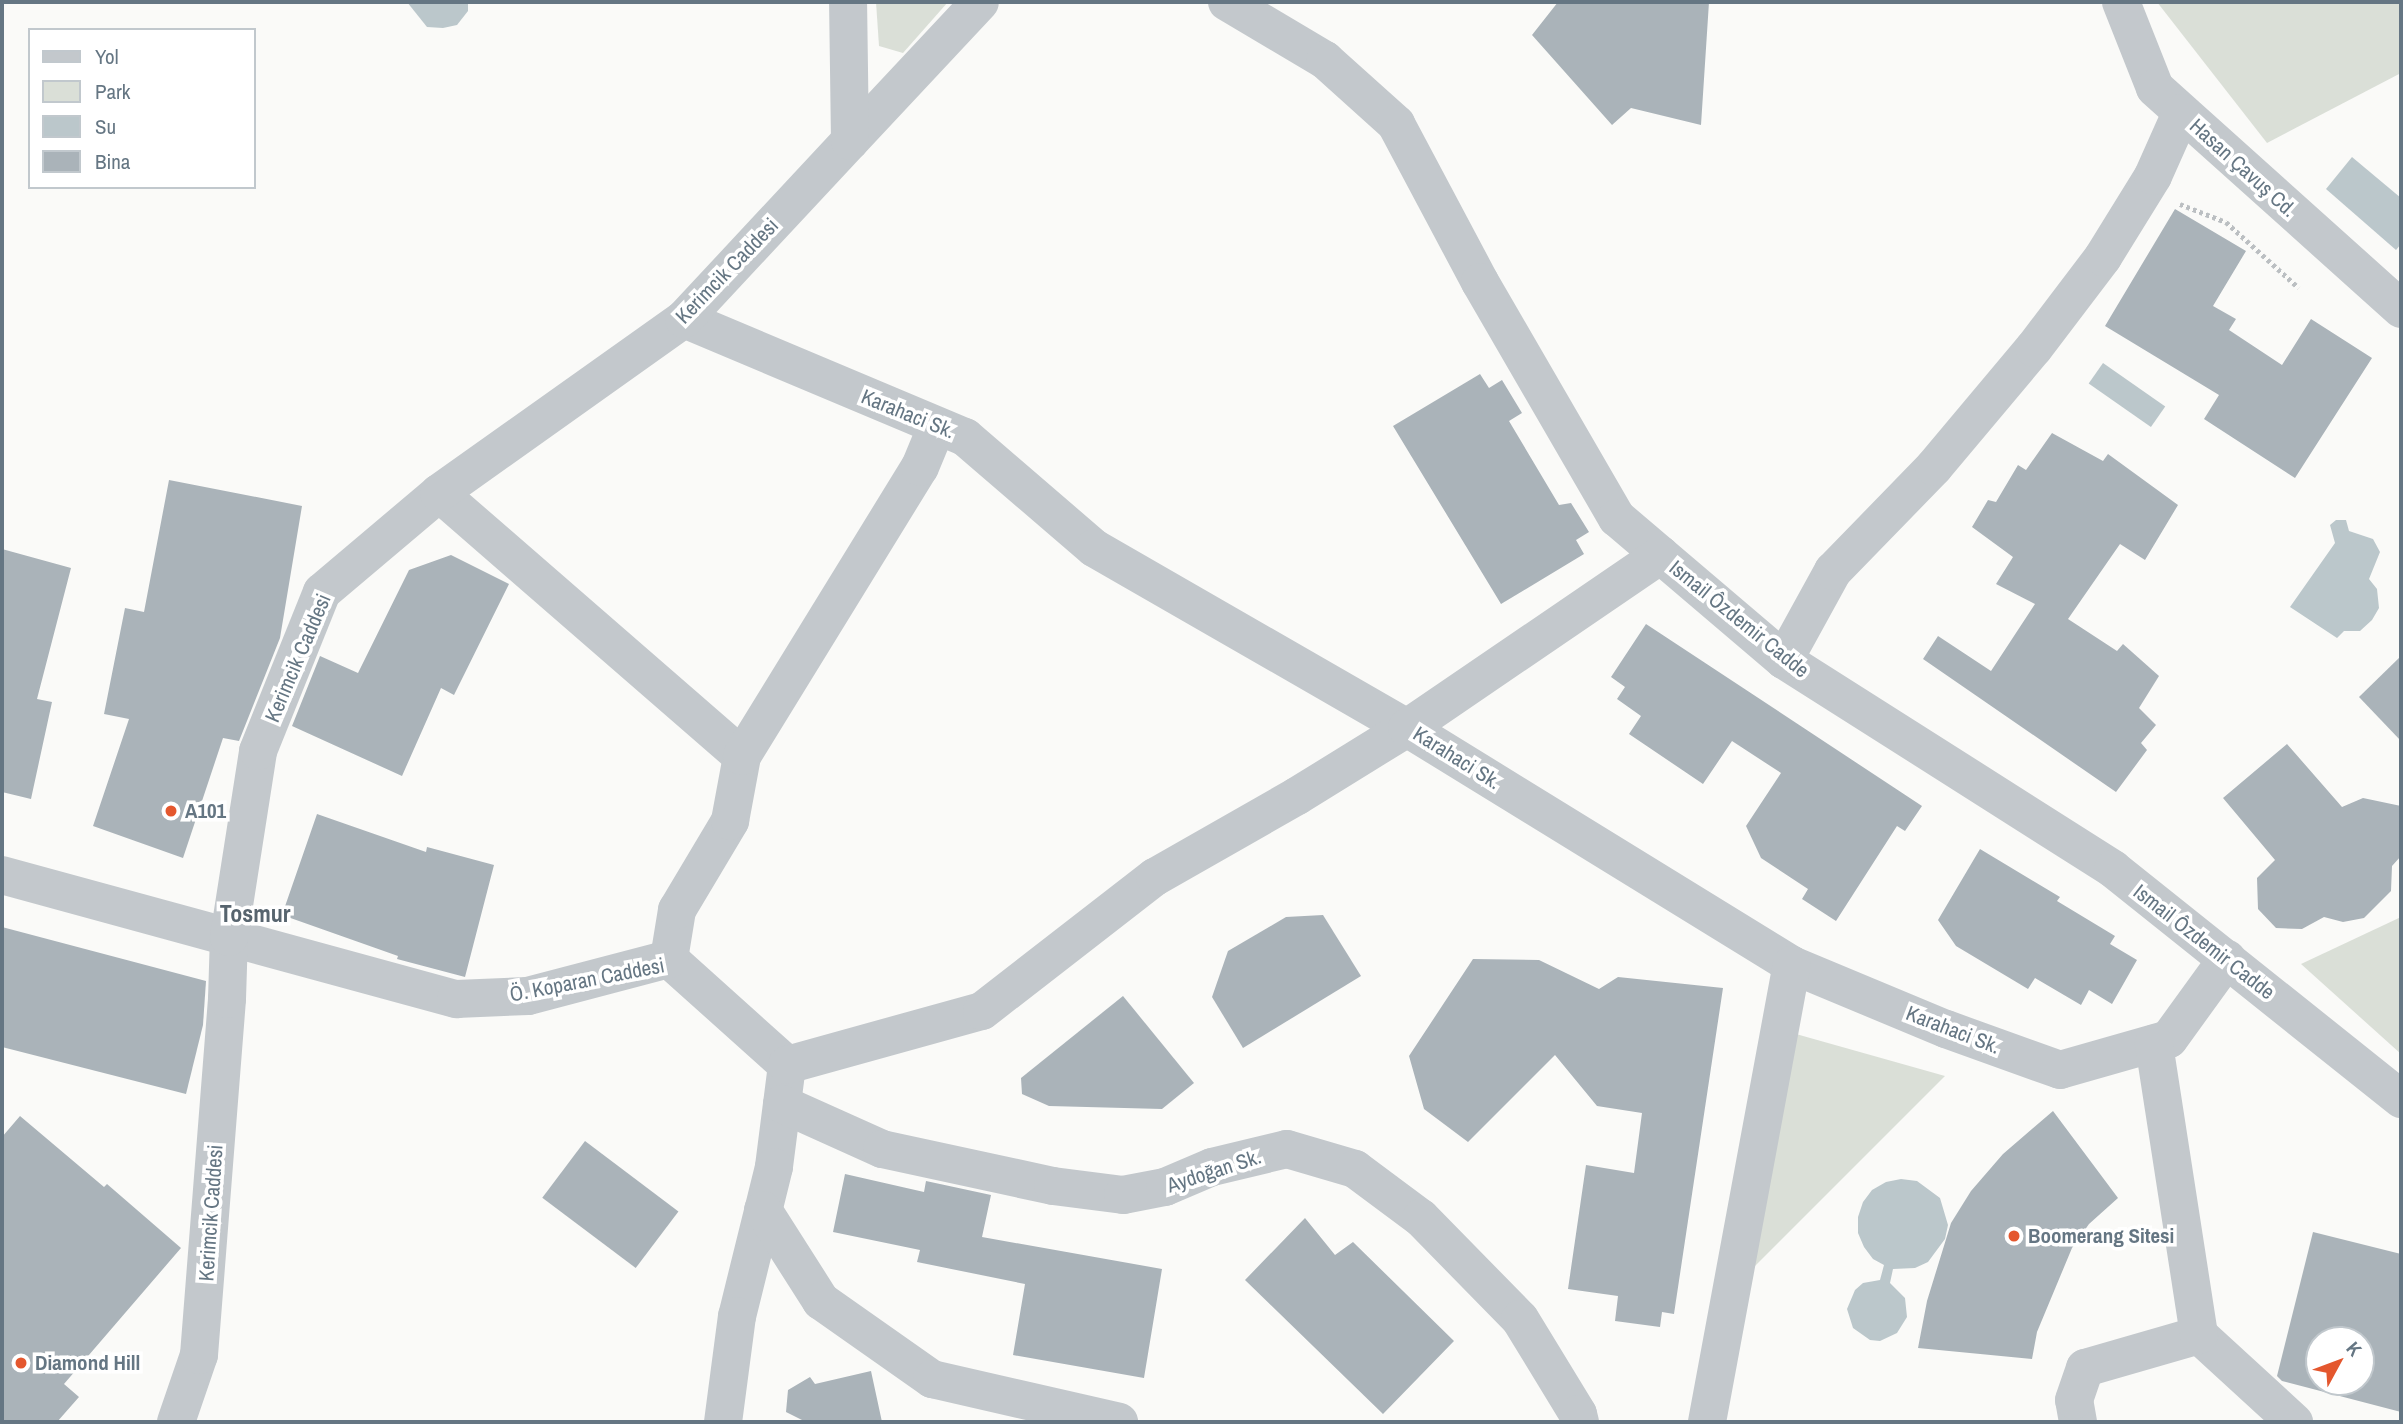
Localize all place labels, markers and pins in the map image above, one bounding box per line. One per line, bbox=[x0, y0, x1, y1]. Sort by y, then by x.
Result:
place label: A101 bbox=[185, 798, 226, 824]
marker: A101 bbox=[163, 803, 179, 819]
place label: Boomerang Sitesi bbox=[2028, 1223, 2174, 1249]
marker: Boomerang Sitesi bbox=[2006, 1228, 2022, 1244]
place label: Diamond Hill bbox=[35, 1350, 140, 1376]
marker: Diamond Hill bbox=[13, 1355, 29, 1371]

